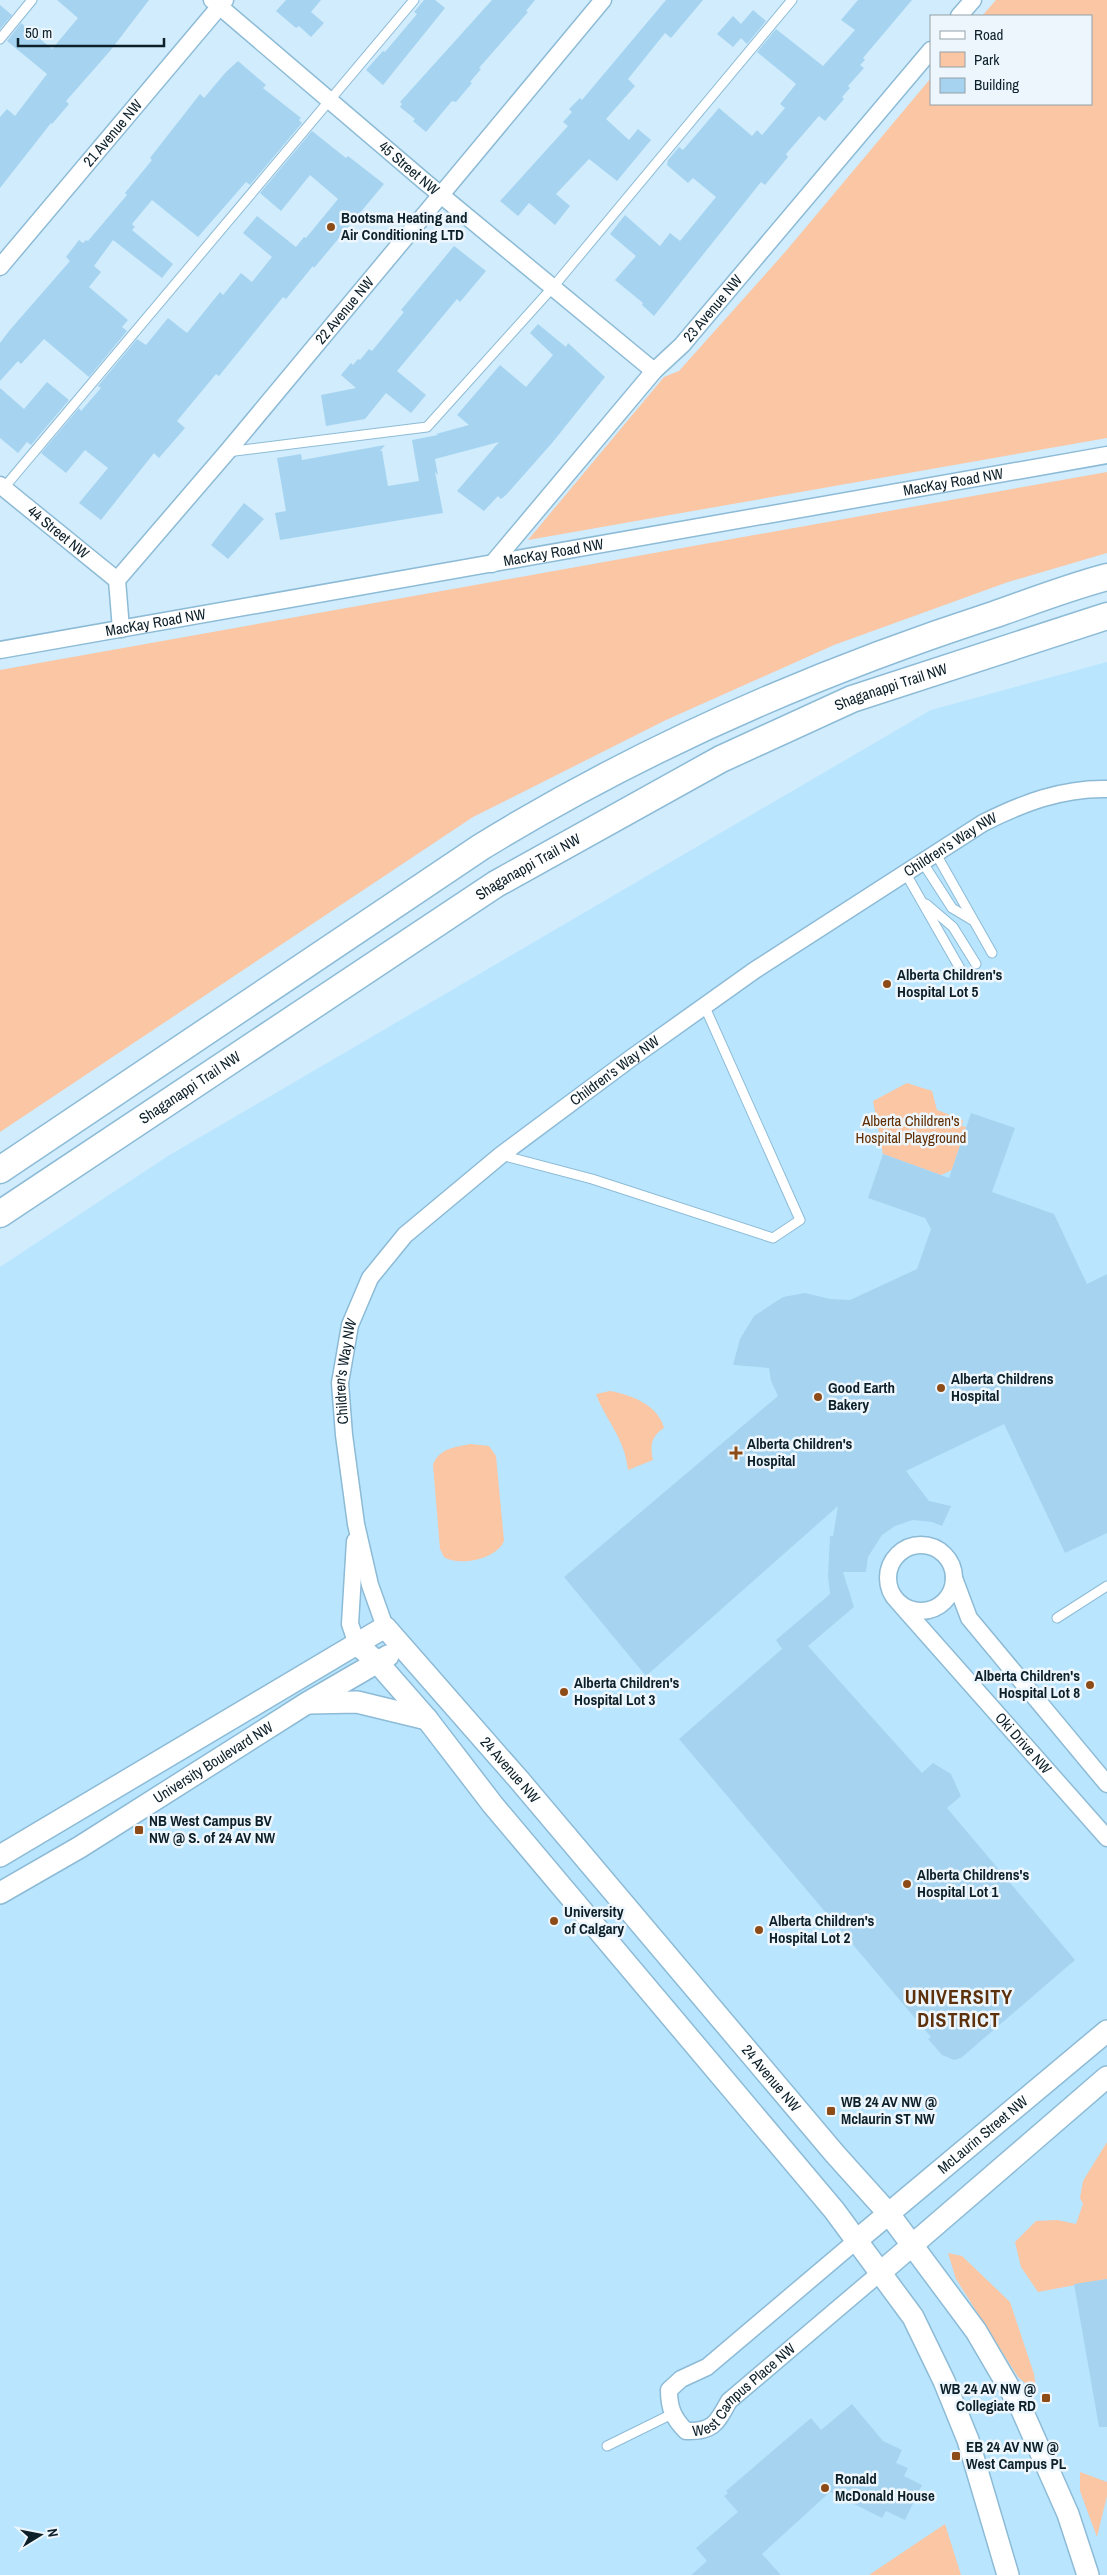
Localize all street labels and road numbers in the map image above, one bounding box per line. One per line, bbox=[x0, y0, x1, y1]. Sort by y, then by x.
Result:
street label: 21 Avenue NW bbox=[78, 94, 147, 171]
street label: 45 Street NW bbox=[374, 136, 445, 200]
street label: 23 Avenue NW bbox=[678, 270, 747, 346]
street label: 22 Avenue NW bbox=[310, 272, 379, 348]
street label: MacKay Road NW bbox=[902, 462, 1005, 501]
street label: 44 Street NW bbox=[23, 500, 94, 564]
street label: MacKay Road NW bbox=[502, 533, 605, 571]
street label: MacKay Road NW bbox=[104, 603, 208, 641]
street label: Shaganappi Trail NW bbox=[831, 658, 950, 716]
street label: Children's Way NW bbox=[899, 807, 1001, 881]
street label: Shaganappi Trail NW bbox=[471, 828, 584, 905]
street label: Children's Way NW bbox=[565, 1030, 664, 1110]
street label: Shaganappi Trail NW bbox=[135, 1046, 245, 1129]
street label: Children's Way NW bbox=[329, 1315, 362, 1425]
street label: Oki Drive NW bbox=[991, 1708, 1057, 1779]
street label: University Boulevard NW bbox=[149, 1716, 277, 1808]
street label: 24 Avenue NW bbox=[476, 1732, 546, 1808]
street label: 24 Avenue NW bbox=[737, 2040, 806, 2116]
street label: McLaurin Street NW bbox=[933, 2090, 1032, 2178]
street label: West Campus Place NW bbox=[691, 2338, 800, 2441]

